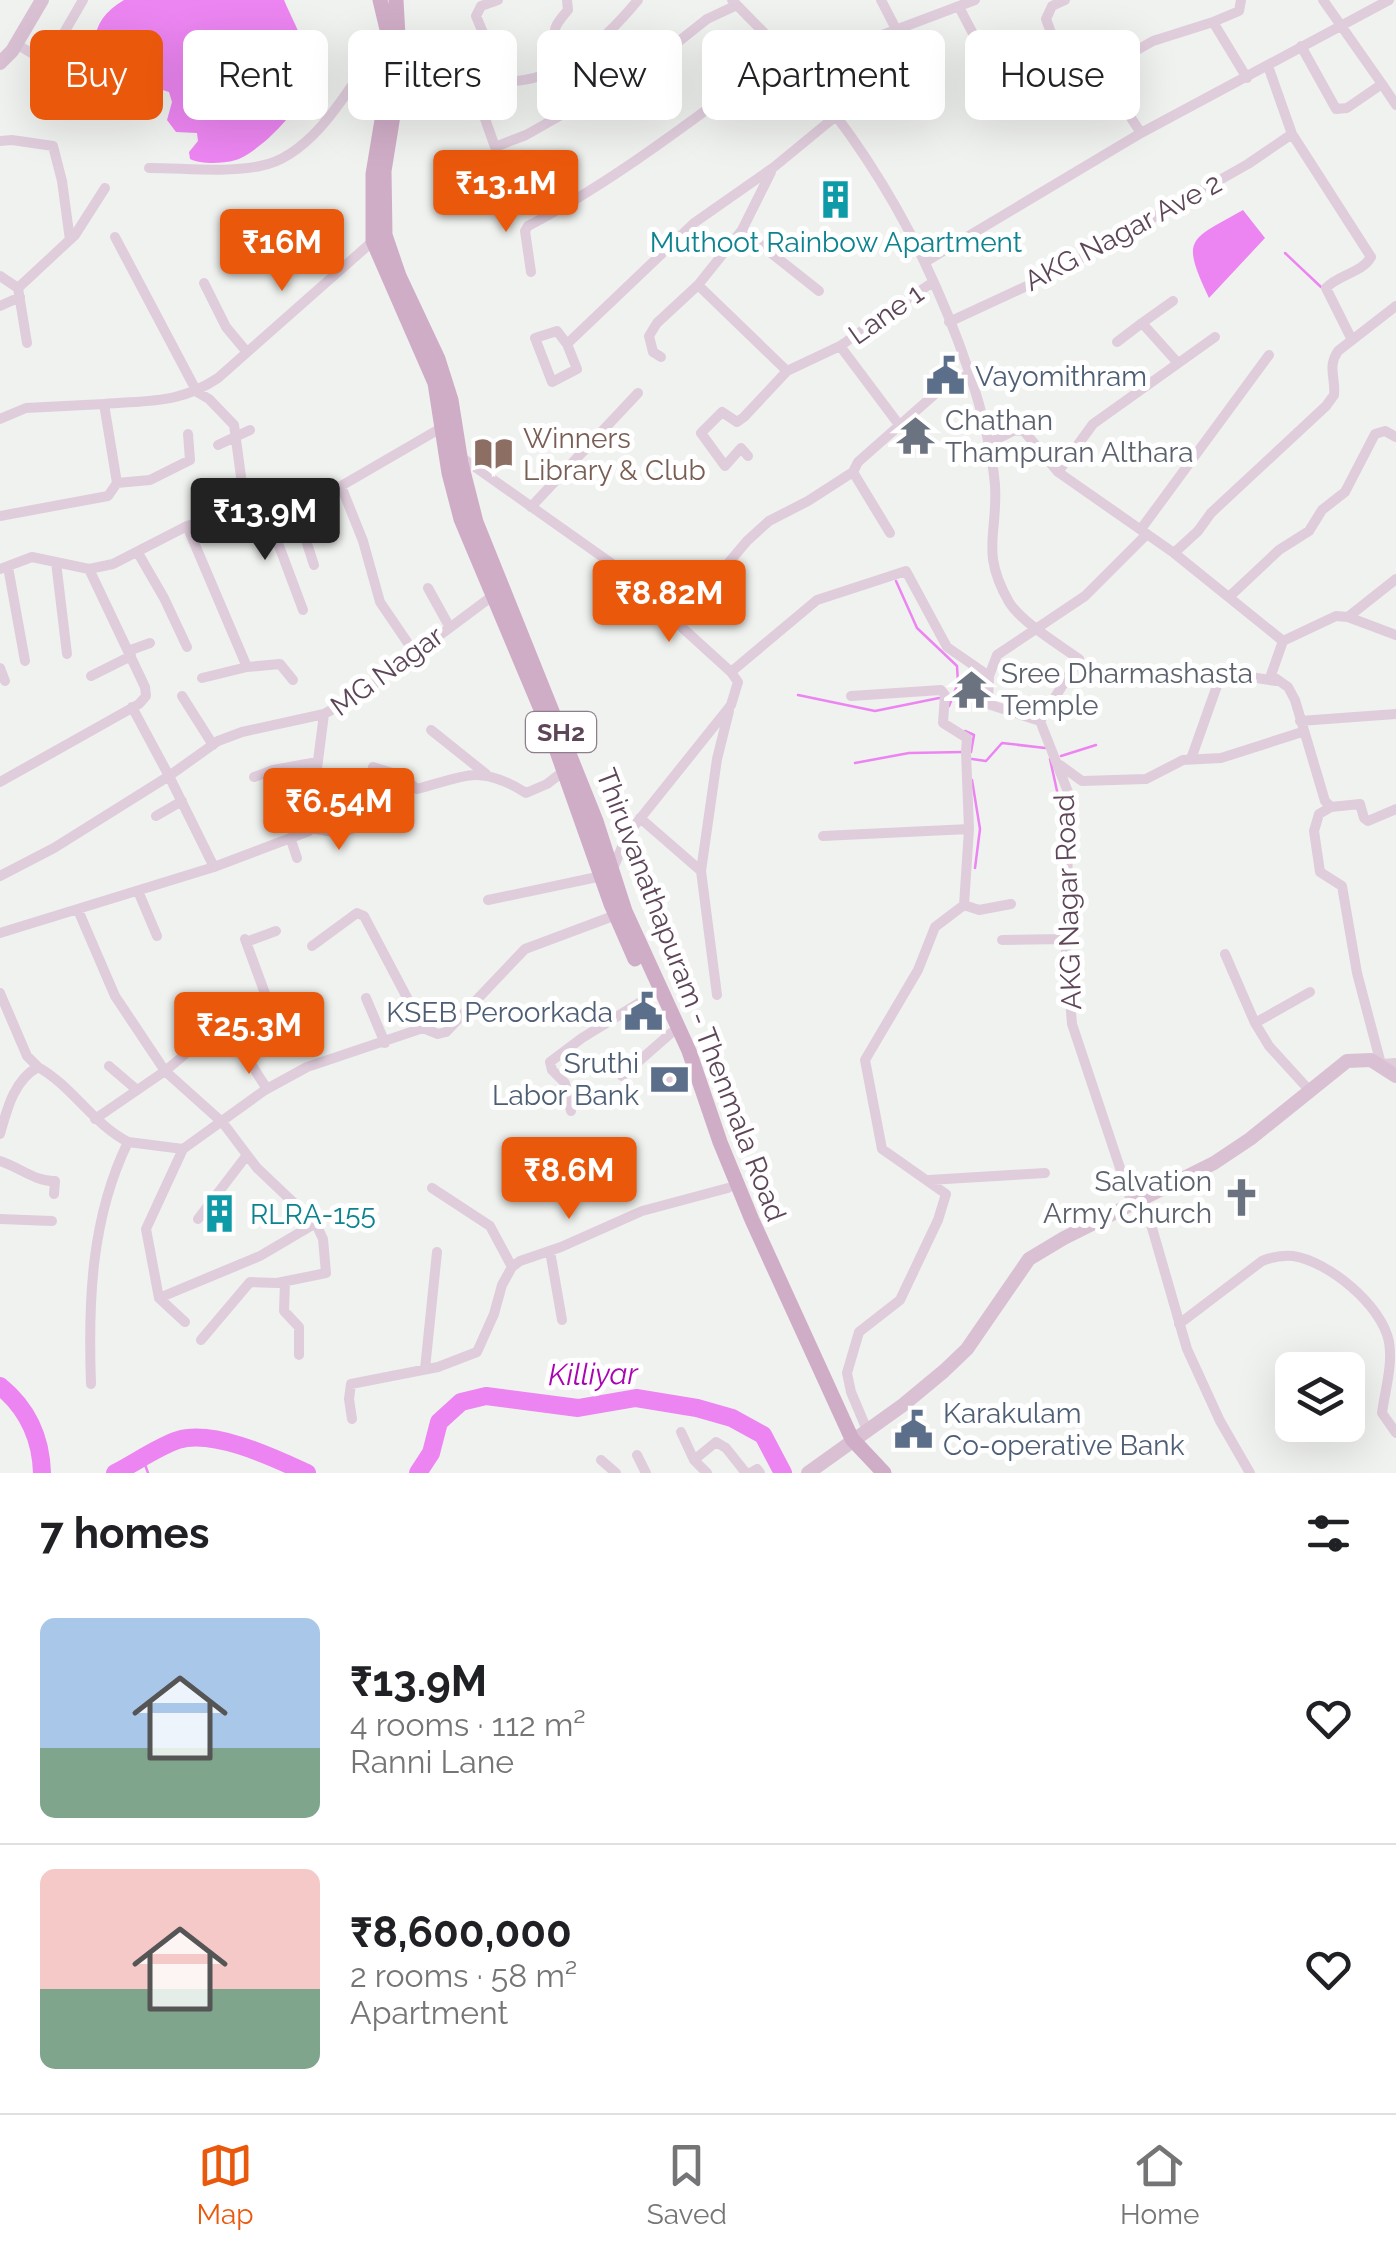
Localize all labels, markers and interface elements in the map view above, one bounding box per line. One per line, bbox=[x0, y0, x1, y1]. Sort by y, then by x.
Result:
chip: Buy bbox=[30, 30, 163, 120]
chip: Rent bbox=[183, 30, 328, 120]
chip: Filters bbox=[348, 30, 517, 120]
chip: New bbox=[537, 30, 682, 120]
chip: Apartment bbox=[702, 30, 945, 120]
chip: House bbox=[965, 30, 1140, 120]
pin: ₹13.1M bbox=[425, 150, 587, 235]
text: ₹13.1M bbox=[455, 164, 557, 201]
street label: AKG Nagar Ave 2 bbox=[1019, 166, 1227, 298]
building icon: Muthoot Rainbow Apartment bbox=[815, 178, 857, 220]
pin: ₹16M bbox=[223, 209, 341, 294]
text: ₹16M bbox=[242, 223, 322, 260]
place label: Muthoot Rainbow Apartment bbox=[650, 226, 1023, 259]
street label: Lane 1 bbox=[842, 277, 930, 351]
public building icon: Vayomithram bbox=[924, 355, 966, 397]
place label: Vayomithram bbox=[975, 360, 1147, 393]
place label: Chathan Thampuran Althara bbox=[945, 404, 1193, 469]
temple icon: Chathan Thampuran Althara bbox=[894, 415, 936, 457]
place label: Winners Library & Club bbox=[523, 422, 706, 487]
library icon: Winners Library & Club bbox=[472, 433, 514, 475]
pin: ₹13.9M bbox=[184, 478, 346, 563]
text: ₹13.9M bbox=[213, 492, 317, 529]
pin: ₹8.82M bbox=[588, 560, 750, 645]
text: ₹8.82M bbox=[615, 574, 723, 611]
street label: MG Nagar bbox=[324, 619, 450, 723]
place label: Sree Dharmashasta Temple bbox=[1001, 657, 1253, 722]
temple icon: Sree Dharmashasta Temple bbox=[950, 668, 992, 710]
road number: SH2 bbox=[526, 712, 596, 752]
street label: Thiruvanathapuram - Thenmala Road bbox=[589, 764, 793, 1226]
pin: ₹6.54M bbox=[258, 768, 420, 853]
text: ₹6.54M bbox=[285, 782, 393, 819]
street label: AKG Nagar Road bbox=[1048, 794, 1088, 1010]
public building icon: KSEB Peroorkada bbox=[622, 991, 664, 1033]
pin: ₹25.3M bbox=[168, 992, 330, 1077]
place label: KSEB Peroorkada bbox=[386, 996, 613, 1029]
text: ₹25.3M bbox=[196, 1006, 302, 1043]
place label: Sruthi Labor Bank bbox=[492, 1047, 639, 1112]
bank icon: Sruthi Labor Bank bbox=[648, 1058, 690, 1100]
pin: ₹8.6M bbox=[499, 1137, 639, 1222]
text: ₹8.6M bbox=[524, 1151, 614, 1188]
place label: Salvation Army Church bbox=[1043, 1165, 1212, 1230]
church icon: Salvation Army Church bbox=[1221, 1176, 1263, 1218]
building icon: RLRA-155 bbox=[199, 1193, 241, 1235]
place label: RLRA-155 bbox=[250, 1198, 376, 1231]
map controls bbox=[1275, 1352, 1365, 1442]
button: layers bbox=[1275, 1352, 1365, 1442]
water label: Killiyar bbox=[548, 1356, 640, 1392]
place label: Karakulam Co-operative Bank bbox=[943, 1397, 1185, 1462]
public building icon: Karakulam Co-operative Bank bbox=[892, 1408, 934, 1450]
icon: filters bbox=[1301, 1506, 1356, 1561]
text: 7 homes bbox=[40, 1509, 209, 1558]
text: ₹13.9M bbox=[350, 1657, 487, 1706]
icon: home bbox=[120, 1658, 240, 1778]
icon: heart bbox=[1301, 1691, 1356, 1746]
text: 4 rooms · 112 m² bbox=[350, 1706, 586, 1743]
text: Ranni Lane bbox=[350, 1743, 514, 1780]
text: ₹8,600,000 bbox=[350, 1908, 572, 1957]
icon: home bbox=[120, 1909, 240, 2029]
icon: heart bbox=[1301, 1942, 1356, 1997]
text: 2 rooms · 58 m² bbox=[350, 1957, 577, 1994]
text: Apartment bbox=[350, 1994, 508, 2031]
tab: Map bbox=[197, 2138, 254, 2231]
tab: Saved bbox=[647, 2138, 727, 2231]
tab: Home bbox=[1120, 2138, 1199, 2231]

